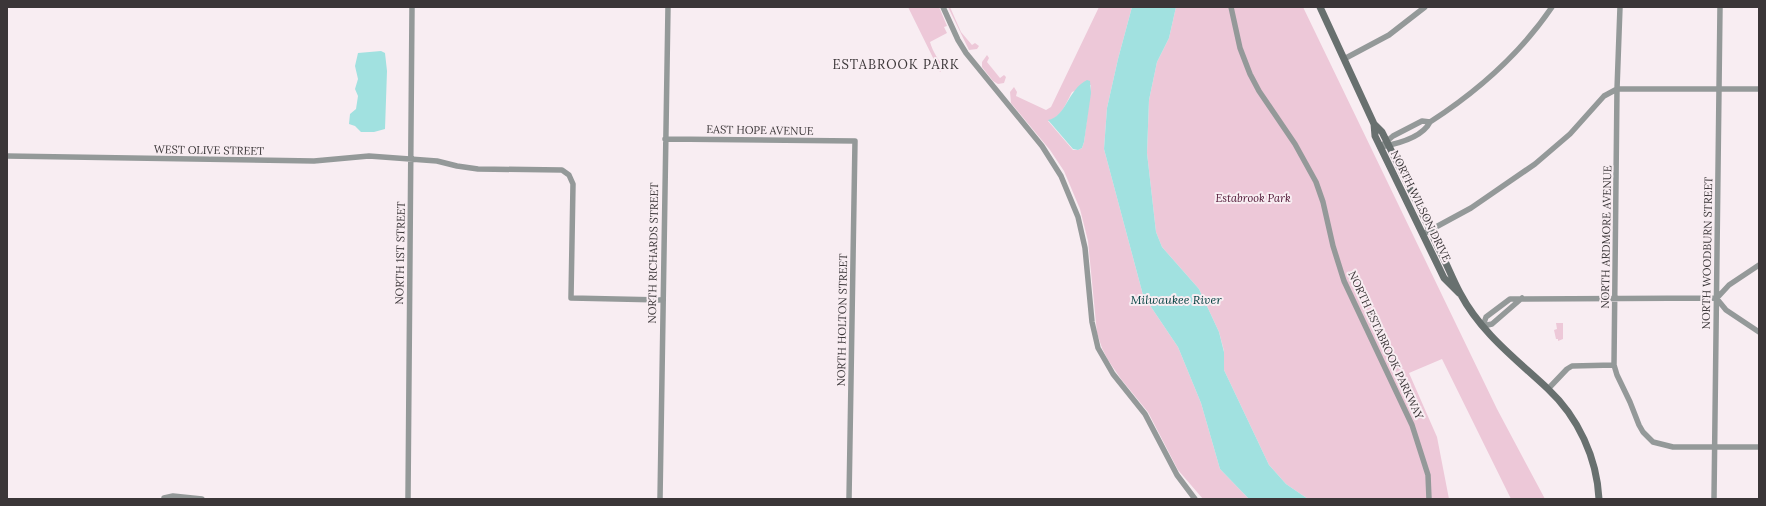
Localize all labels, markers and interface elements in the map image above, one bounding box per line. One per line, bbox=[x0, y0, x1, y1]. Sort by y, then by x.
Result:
district label: ESTABROOK PARK bbox=[832, 56, 960, 73]
street label: EAST HOPE AVENUE bbox=[706, 122, 814, 138]
street label: WEST OLIVE STREET bbox=[154, 142, 264, 158]
street label: NORTH WILSON DRIVE bbox=[1388, 148, 1454, 264]
street label: NORTH ARDMORE AVENUE bbox=[1598, 165, 1614, 309]
street label: NORTH WOODBURN STREET bbox=[1699, 177, 1715, 329]
street label: NORTH RICHARDS STREET bbox=[645, 182, 661, 324]
park label: Estabrook Park bbox=[1215, 191, 1291, 205]
street label: NORTH 1ST STREET bbox=[392, 201, 408, 305]
street label: NORTH HOLTON STREET bbox=[834, 253, 850, 387]
street label: NORTH ESTABROOK PARKWAY bbox=[1345, 269, 1427, 422]
water label: Milwaukee River bbox=[1130, 292, 1222, 307]

